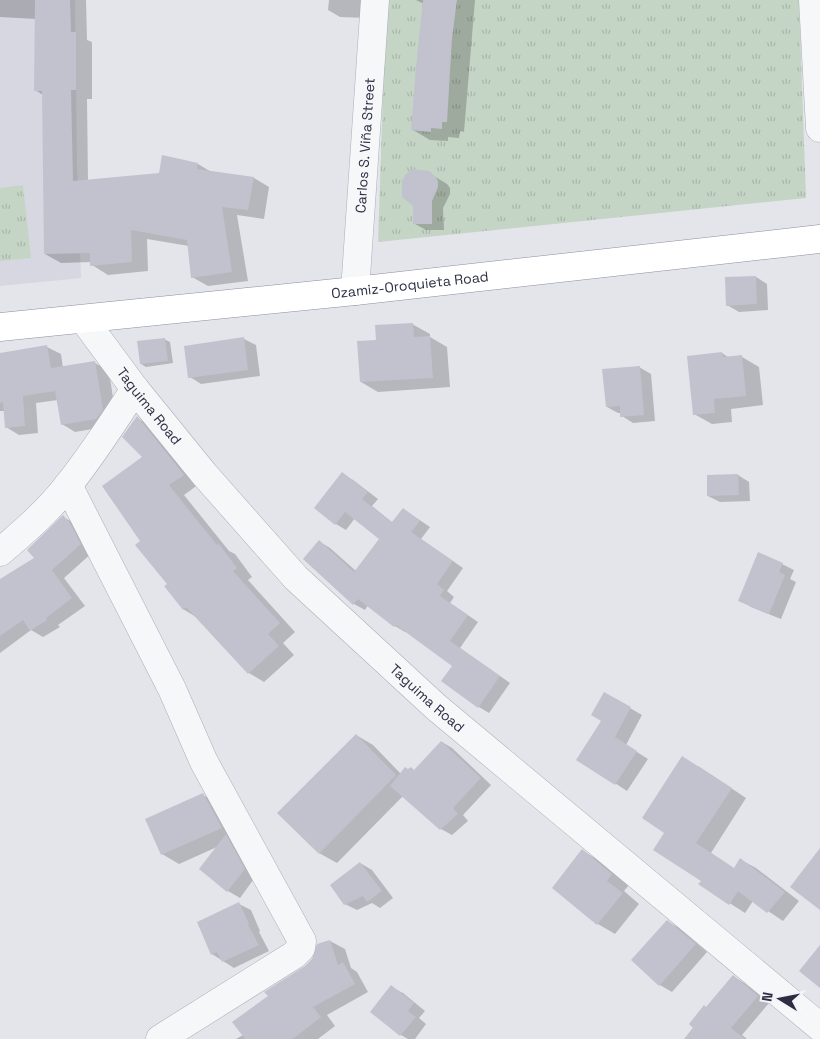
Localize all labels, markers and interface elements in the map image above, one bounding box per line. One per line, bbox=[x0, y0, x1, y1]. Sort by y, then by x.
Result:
street label: Carlos S. Viña Street bbox=[351, 77, 379, 214]
street label: Ozamiz-Oroquieta Road bbox=[330, 267, 489, 302]
street label: Taguima Road bbox=[113, 364, 186, 448]
street label: Taguima Road bbox=[386, 660, 468, 736]
north arrow bbox=[755, 974, 805, 1024]
text: N bbox=[758, 991, 777, 1003]

